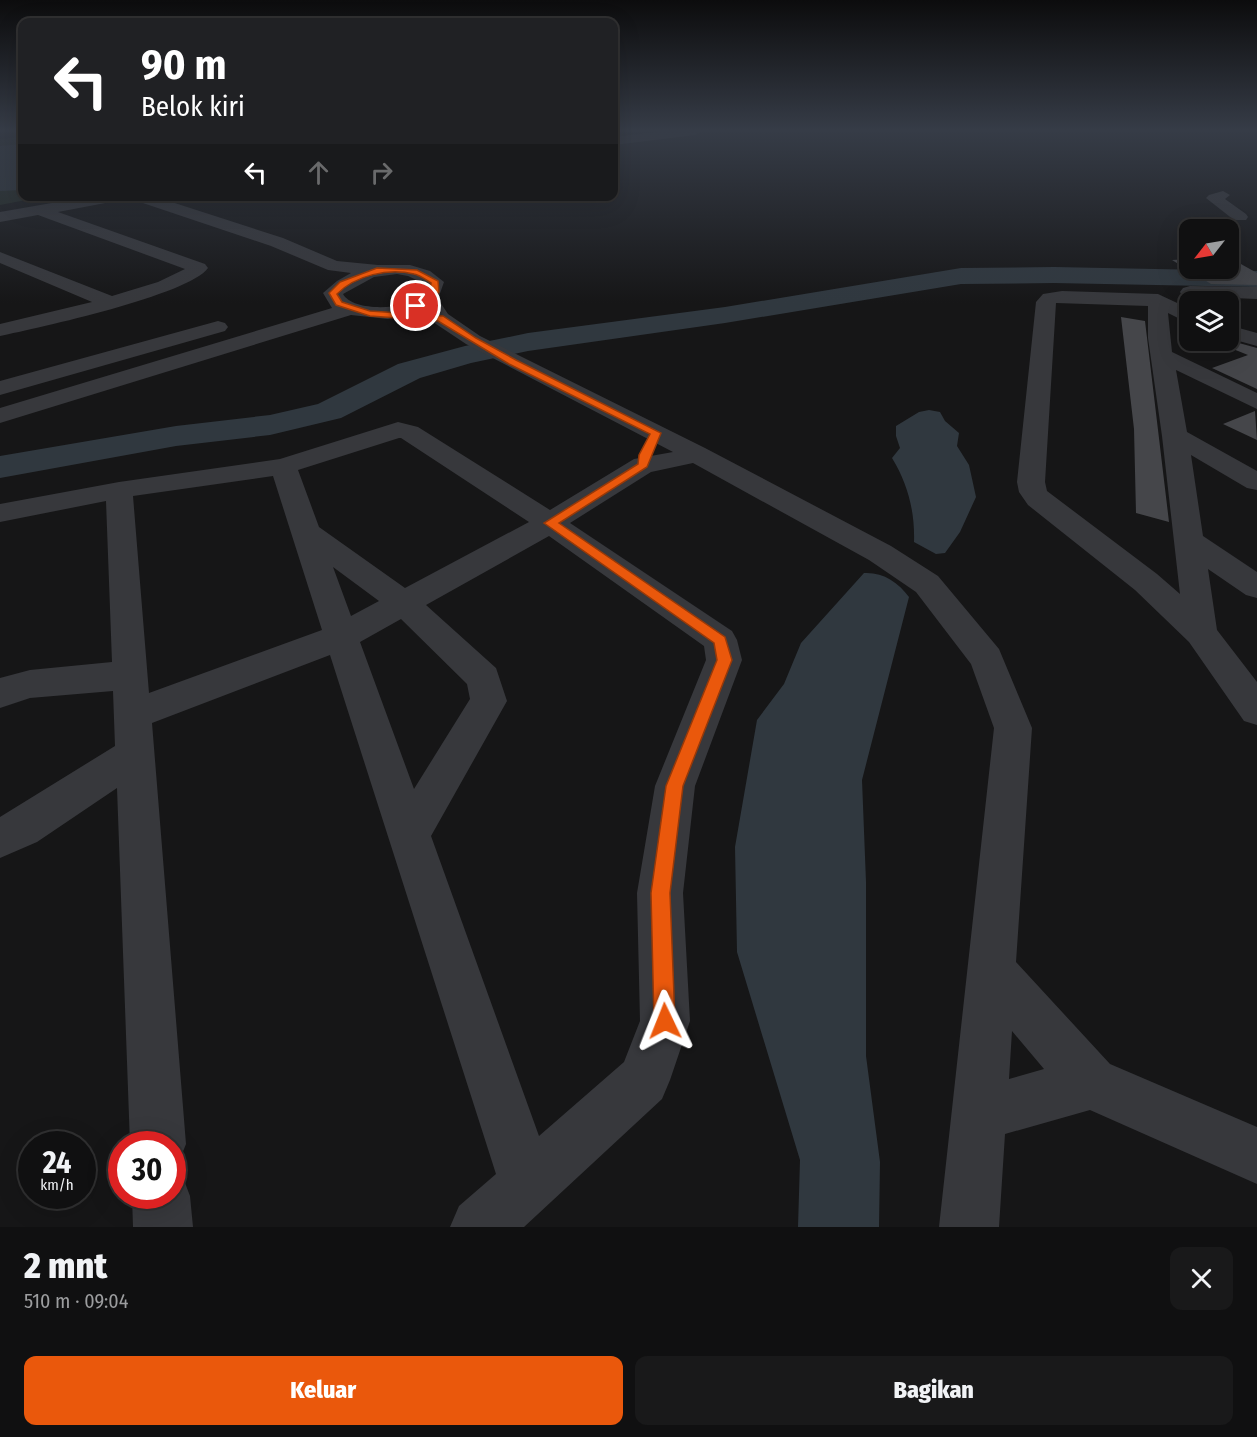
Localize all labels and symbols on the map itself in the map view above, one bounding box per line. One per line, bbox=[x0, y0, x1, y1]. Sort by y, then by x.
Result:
north arrow bbox=[1179, 219, 1239, 279]
pin bbox=[390, 280, 441, 331]
position arrow bbox=[633, 989, 697, 1053]
speed limit sign: 30 bbox=[108, 1131, 186, 1209]

